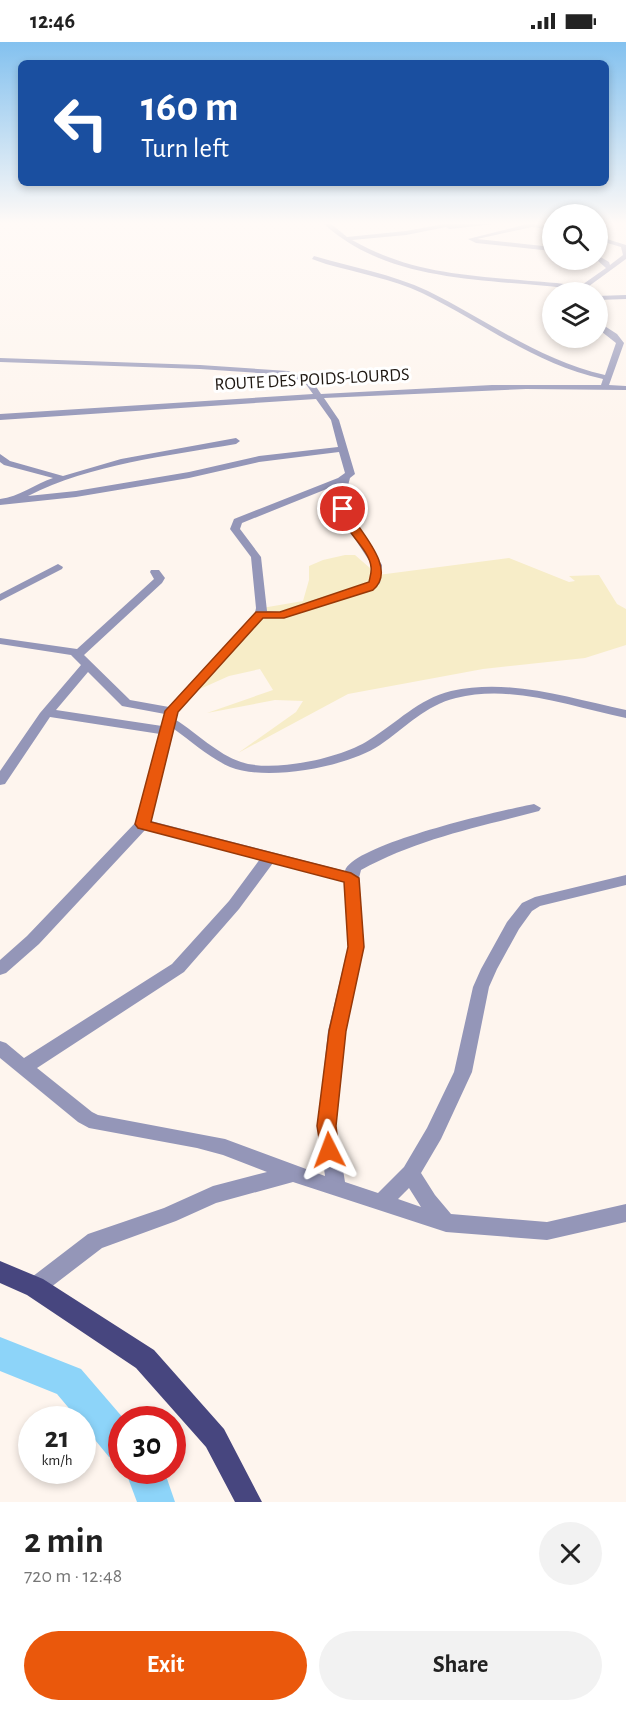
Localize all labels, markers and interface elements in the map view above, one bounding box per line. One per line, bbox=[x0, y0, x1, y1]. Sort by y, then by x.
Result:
text: 12:46 bbox=[30, 10, 75, 32]
icon: left bbox=[42, 84, 120, 162]
text: 160 m bbox=[141, 86, 239, 128]
text: Turn left bbox=[141, 135, 229, 162]
map controls bbox=[542, 204, 608, 348]
button: search bbox=[542, 204, 608, 270]
button: layers bbox=[542, 282, 608, 348]
street label: ROUTE DES POIDS-LOURDS bbox=[214, 366, 410, 394]
pin bbox=[317, 483, 368, 534]
icon: arrive bbox=[326, 492, 359, 525]
position arrow bbox=[297, 1118, 361, 1182]
speed limit sign: 30 bbox=[108, 1406, 186, 1484]
text: 21 bbox=[45, 1423, 69, 1453]
text: km/h bbox=[42, 1453, 72, 1468]
button: close bbox=[539, 1522, 602, 1585]
text: 2 min bbox=[24, 1523, 104, 1559]
text: 720 m · 12:48 bbox=[24, 1566, 122, 1586]
button: Exit bbox=[24, 1631, 307, 1700]
button: Share bbox=[319, 1631, 602, 1700]

